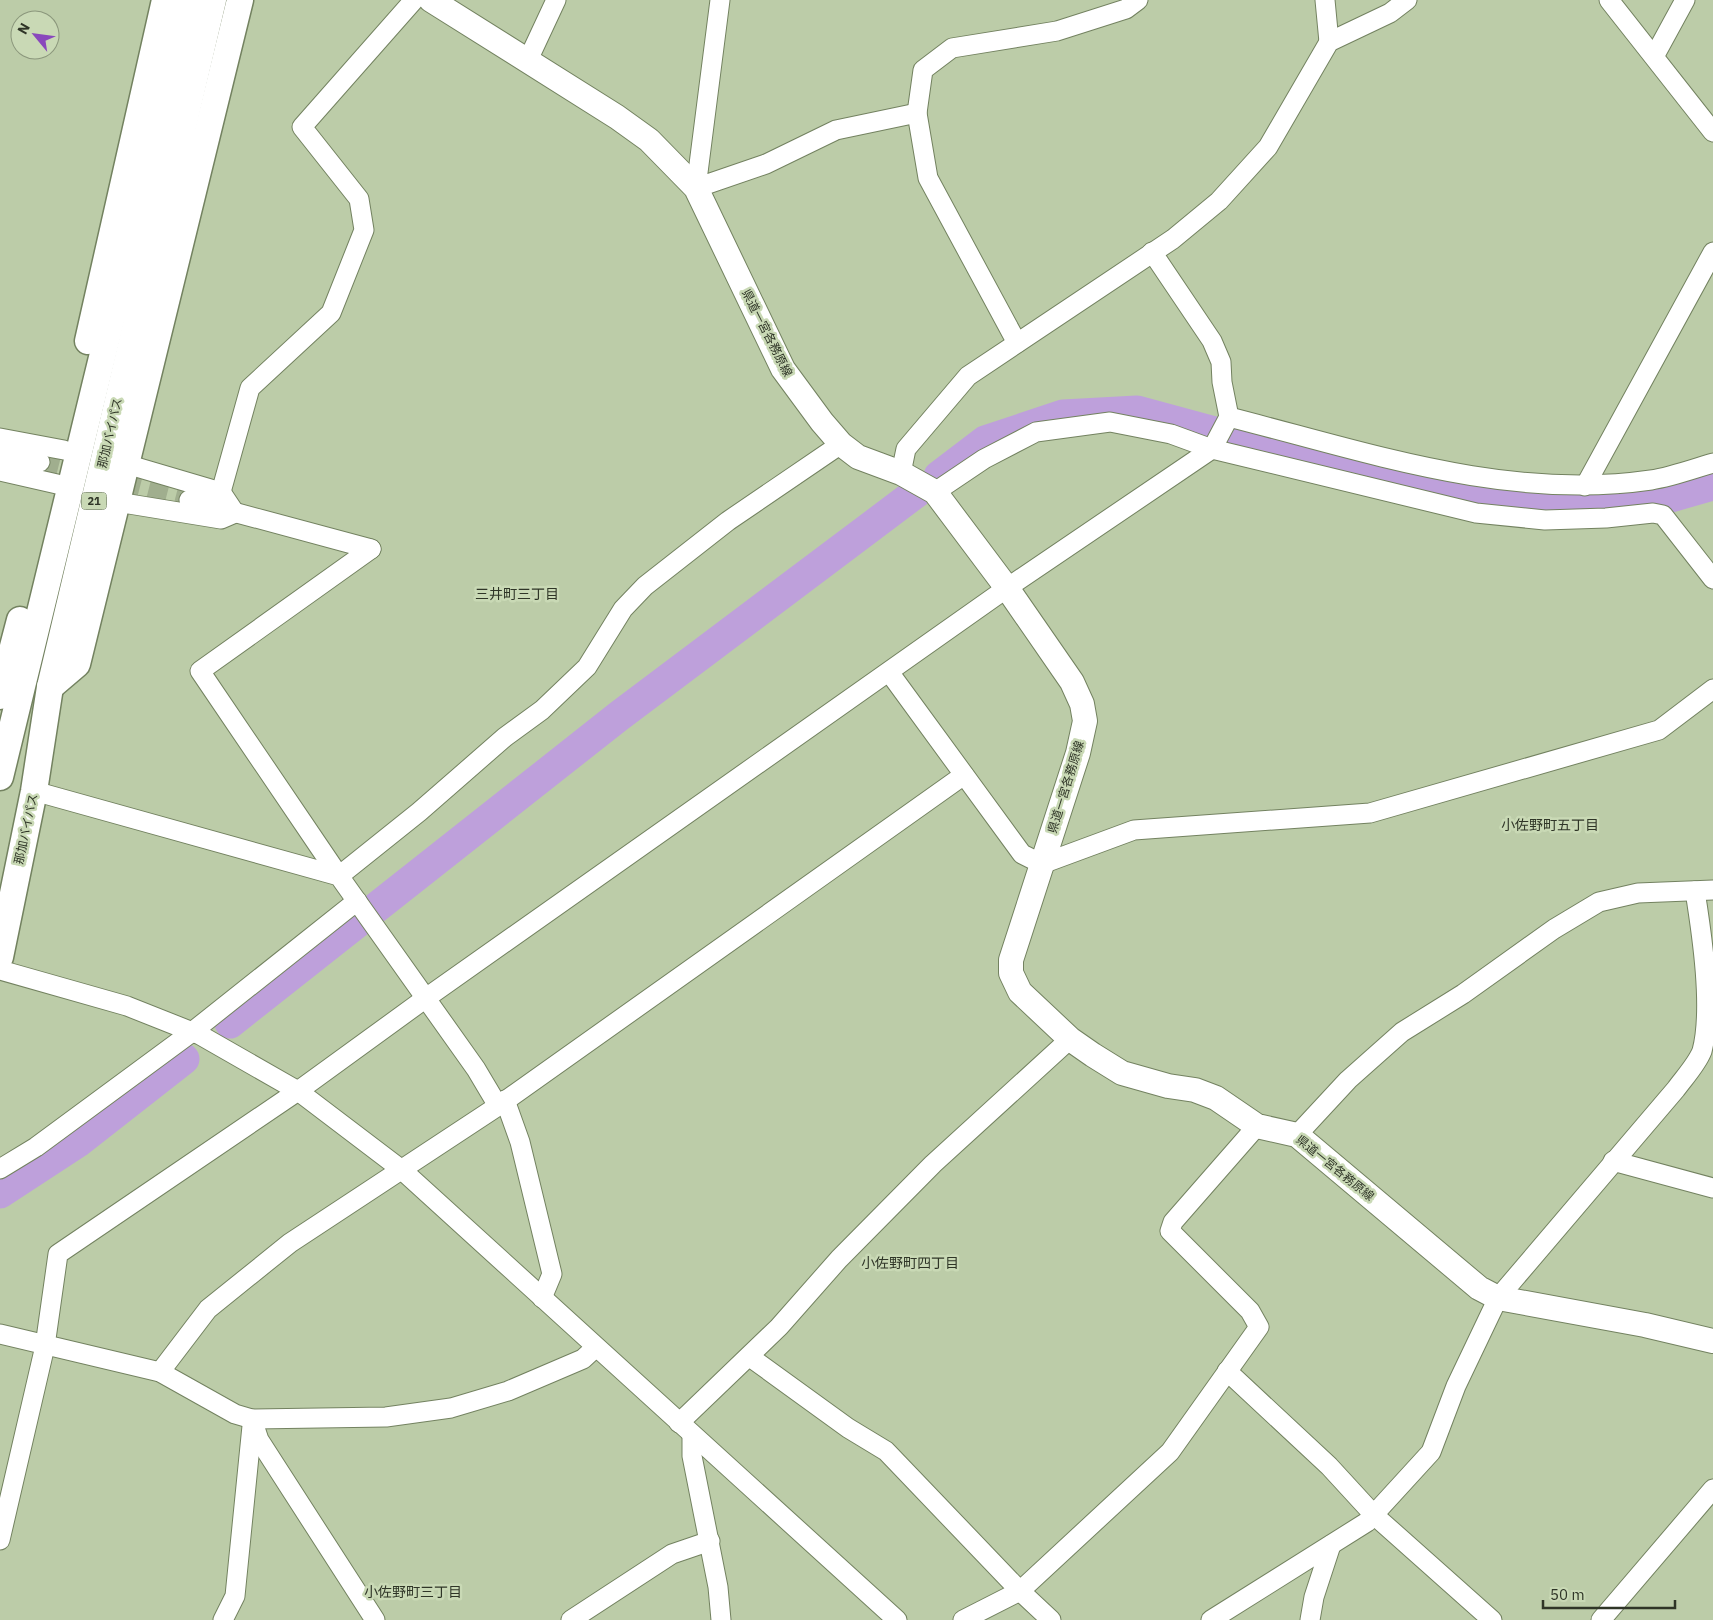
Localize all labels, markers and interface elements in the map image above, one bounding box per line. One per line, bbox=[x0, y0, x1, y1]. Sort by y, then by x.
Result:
north arrow bbox=[10, 10, 60, 60]
text: N bbox=[13, 20, 34, 37]
street label: 県道一宮各務原線 bbox=[739, 287, 796, 379]
street label: 那加バイパス bbox=[94, 396, 125, 470]
road number: 21 bbox=[82, 492, 106, 510]
district label: 三井町三丁目 bbox=[475, 585, 559, 603]
street label: 県道一宮各務原線 bbox=[1044, 739, 1087, 835]
street label: 那加バイパス bbox=[11, 792, 40, 866]
district label: 小佐野町五丁目 bbox=[1501, 816, 1599, 834]
street label: 県道一宮各務原線 bbox=[1293, 1132, 1377, 1204]
district label: 小佐野町四丁目 bbox=[861, 1254, 959, 1272]
scale bar bbox=[1543, 1578, 1676, 1610]
district label: 小佐野町三丁目 bbox=[364, 1583, 462, 1601]
text: 50 m bbox=[1550, 1585, 1585, 1604]

